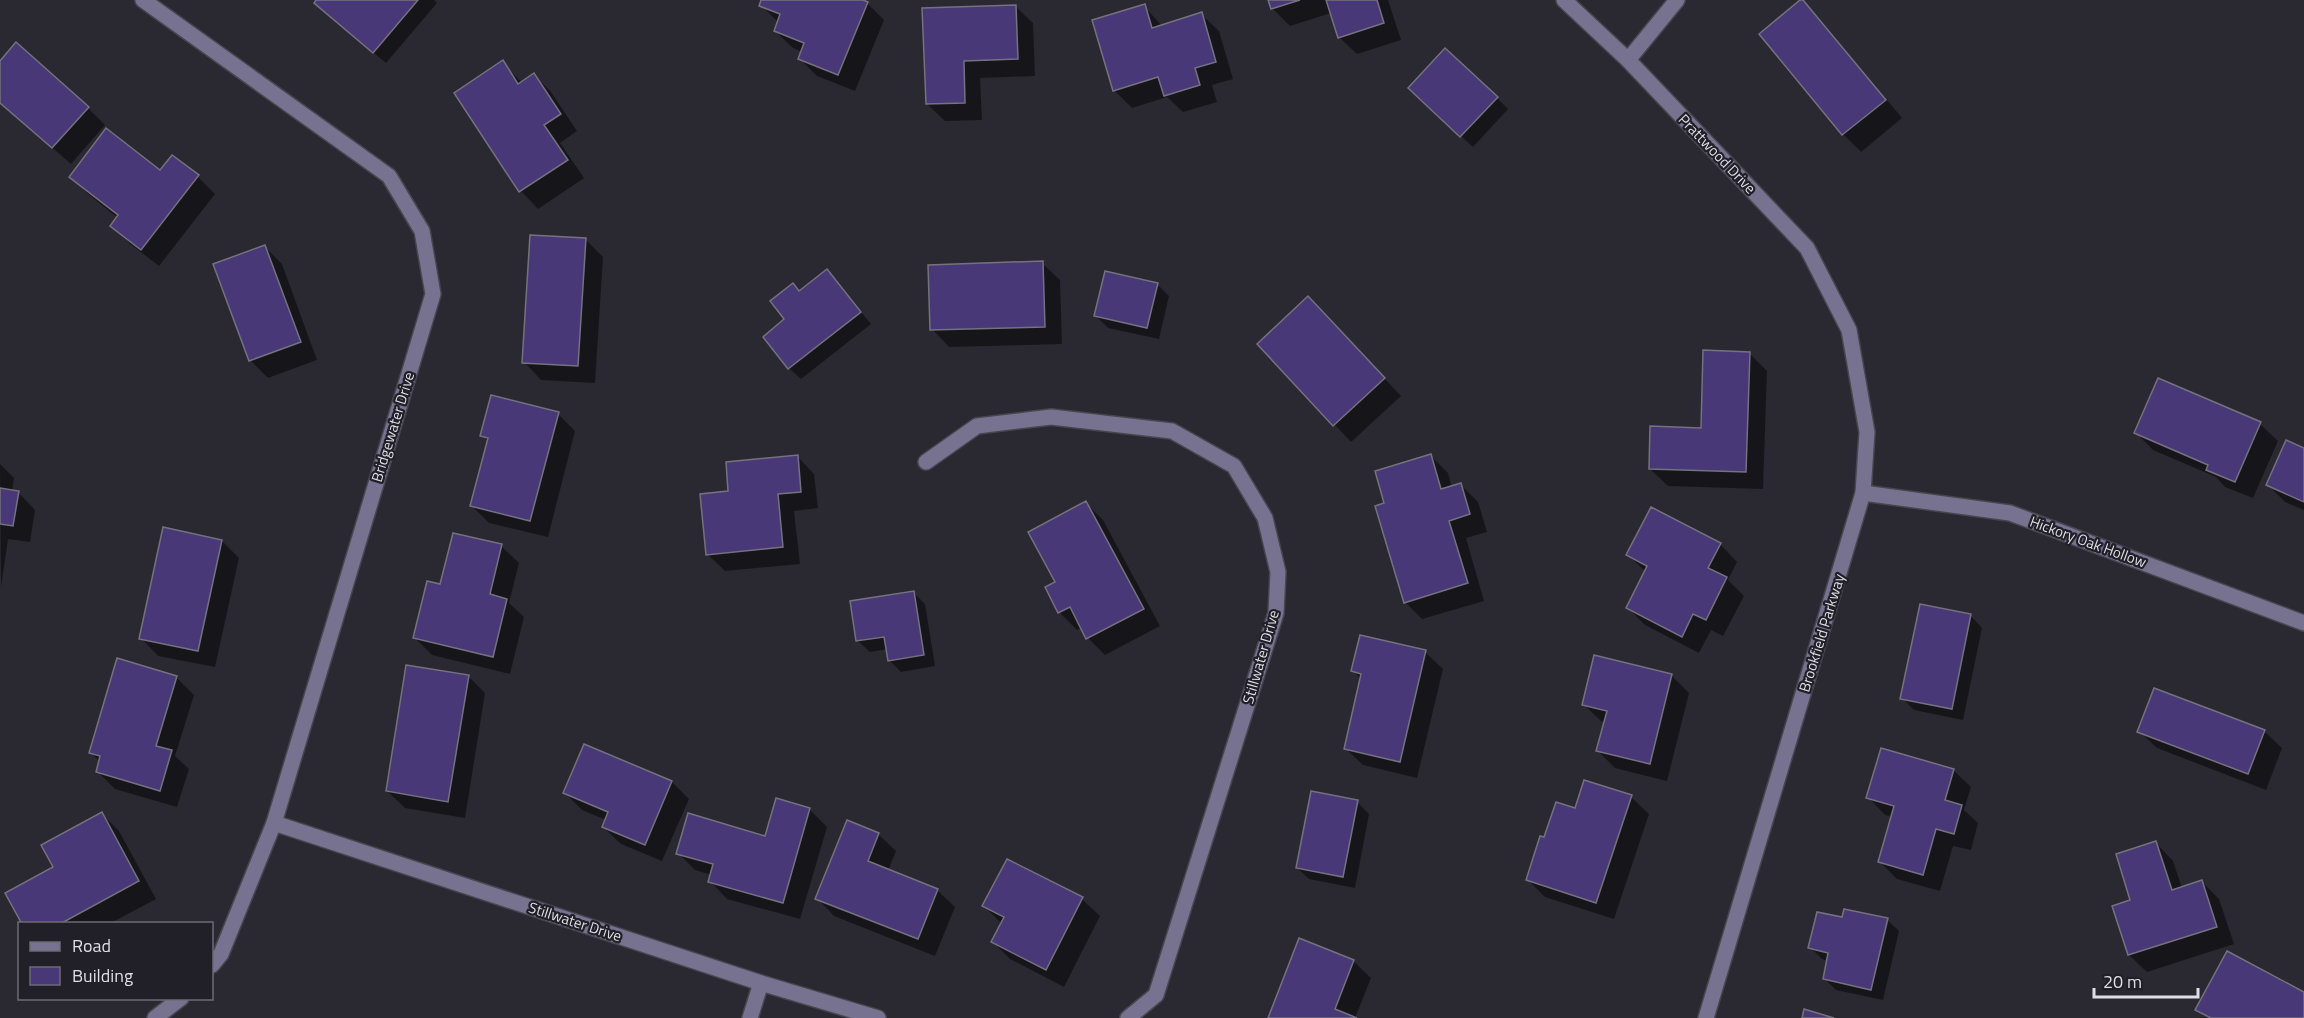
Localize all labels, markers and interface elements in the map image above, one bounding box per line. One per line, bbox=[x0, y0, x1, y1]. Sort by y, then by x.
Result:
street label: Prattwood Drive bbox=[1673, 108, 1762, 199]
street label: Bridgewater Drive bbox=[365, 369, 420, 485]
street label: Hickory Oak Hollow bbox=[2027, 510, 2150, 573]
street label: Brookfield Parkway bbox=[1793, 571, 1850, 695]
street label: Stillwater Drive bbox=[1236, 607, 1285, 706]
street label: Stillwater Drive bbox=[526, 896, 625, 947]
legend bbox=[18, 922, 213, 1000]
text: Road bbox=[72, 932, 111, 959]
scale bar bbox=[2094, 961, 2198, 999]
text: Building bbox=[72, 962, 133, 989]
text: 20 m bbox=[2103, 968, 2142, 995]

